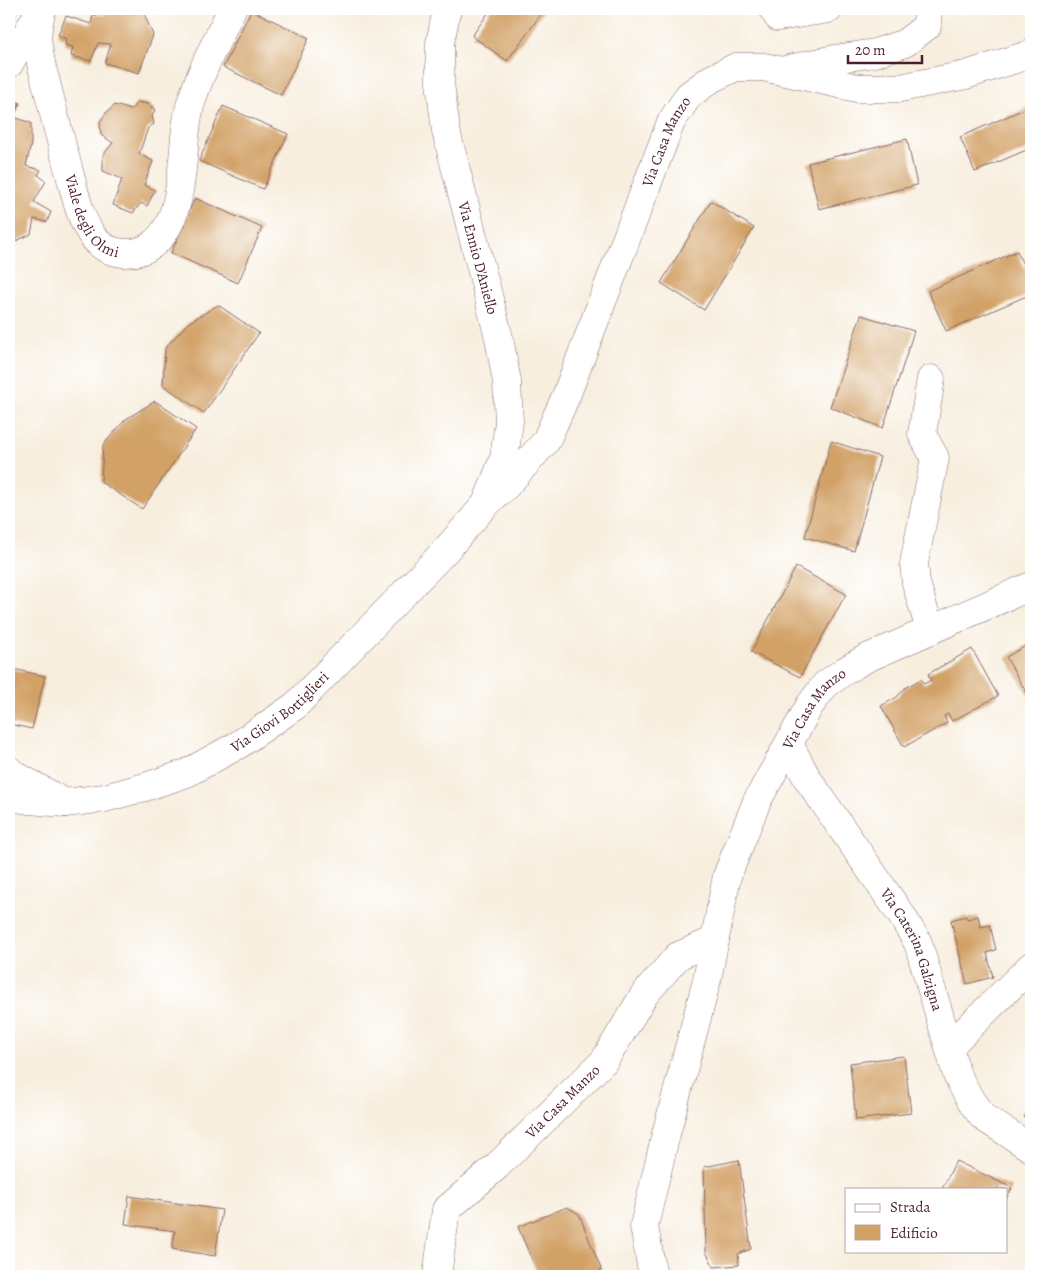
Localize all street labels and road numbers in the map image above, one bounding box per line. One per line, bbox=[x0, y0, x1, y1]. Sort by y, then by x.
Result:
street label: Via Casa Manzo bbox=[637, 92, 695, 190]
street label: Viale degli Olmi bbox=[60, 171, 121, 262]
street label: Via Ennio D'Aniello bbox=[453, 198, 503, 317]
street label: Via Casa Manzo bbox=[777, 663, 850, 753]
street label: Via Giovi Bottiglieri bbox=[226, 667, 333, 758]
street label: Via Caterina Galzigna bbox=[875, 883, 948, 1013]
street label: Via Casa Manzo bbox=[520, 1060, 604, 1143]

